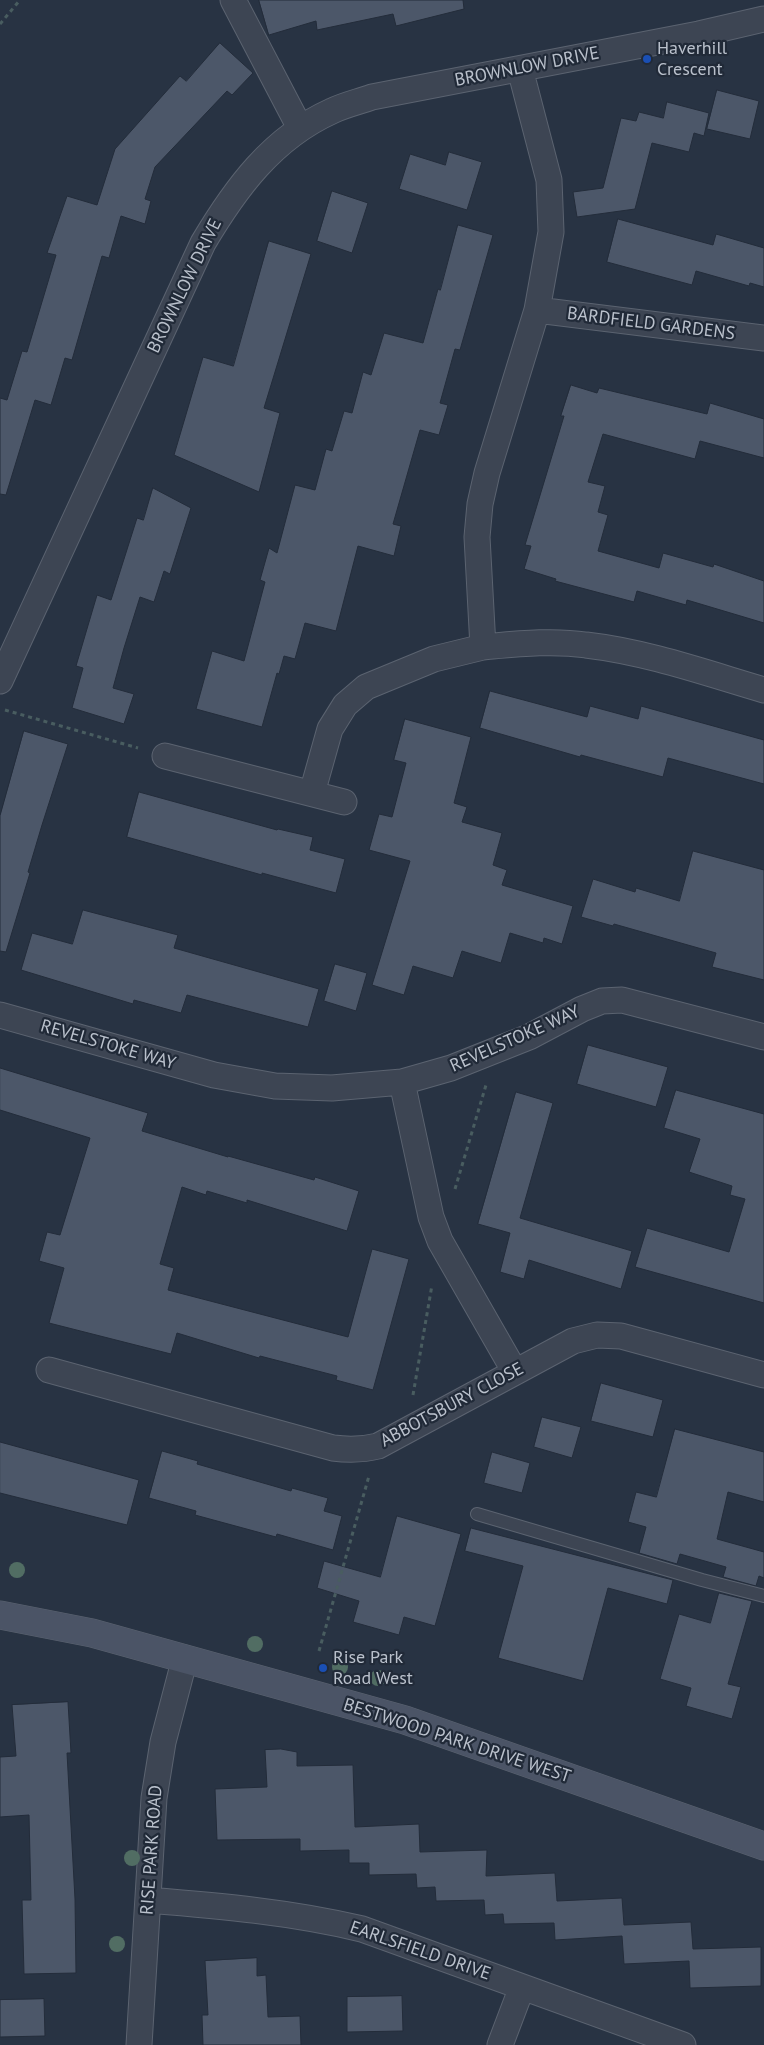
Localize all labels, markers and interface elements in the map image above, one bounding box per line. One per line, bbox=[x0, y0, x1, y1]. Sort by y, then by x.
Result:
place label: Haverhill Crescent bbox=[657, 38, 727, 80]
street label: BROWNLOW DRIVE bbox=[453, 42, 601, 92]
marker: Haverhill Crescent bbox=[641, 53, 653, 65]
street label: BROWNLOW DRIVE bbox=[143, 215, 227, 357]
street label: BARDFIELD GARDENS bbox=[566, 303, 736, 345]
street label: REVELSTOKE WAY bbox=[447, 1001, 583, 1077]
street label: REVELSTOKE WAY bbox=[38, 1015, 178, 1075]
street label: ABBOTSBURY CLOSE bbox=[377, 1358, 527, 1452]
place label: Rise Park Road West bbox=[333, 1647, 413, 1690]
marker: Rise Park Road West bbox=[317, 1662, 329, 1674]
street label: BESTWOOD PARK DRIVE WEST bbox=[341, 1694, 573, 1788]
street label: RISE PARK ROAD bbox=[137, 1784, 167, 1916]
street label: EARLSFIELD DRIVE bbox=[347, 1917, 493, 1985]

